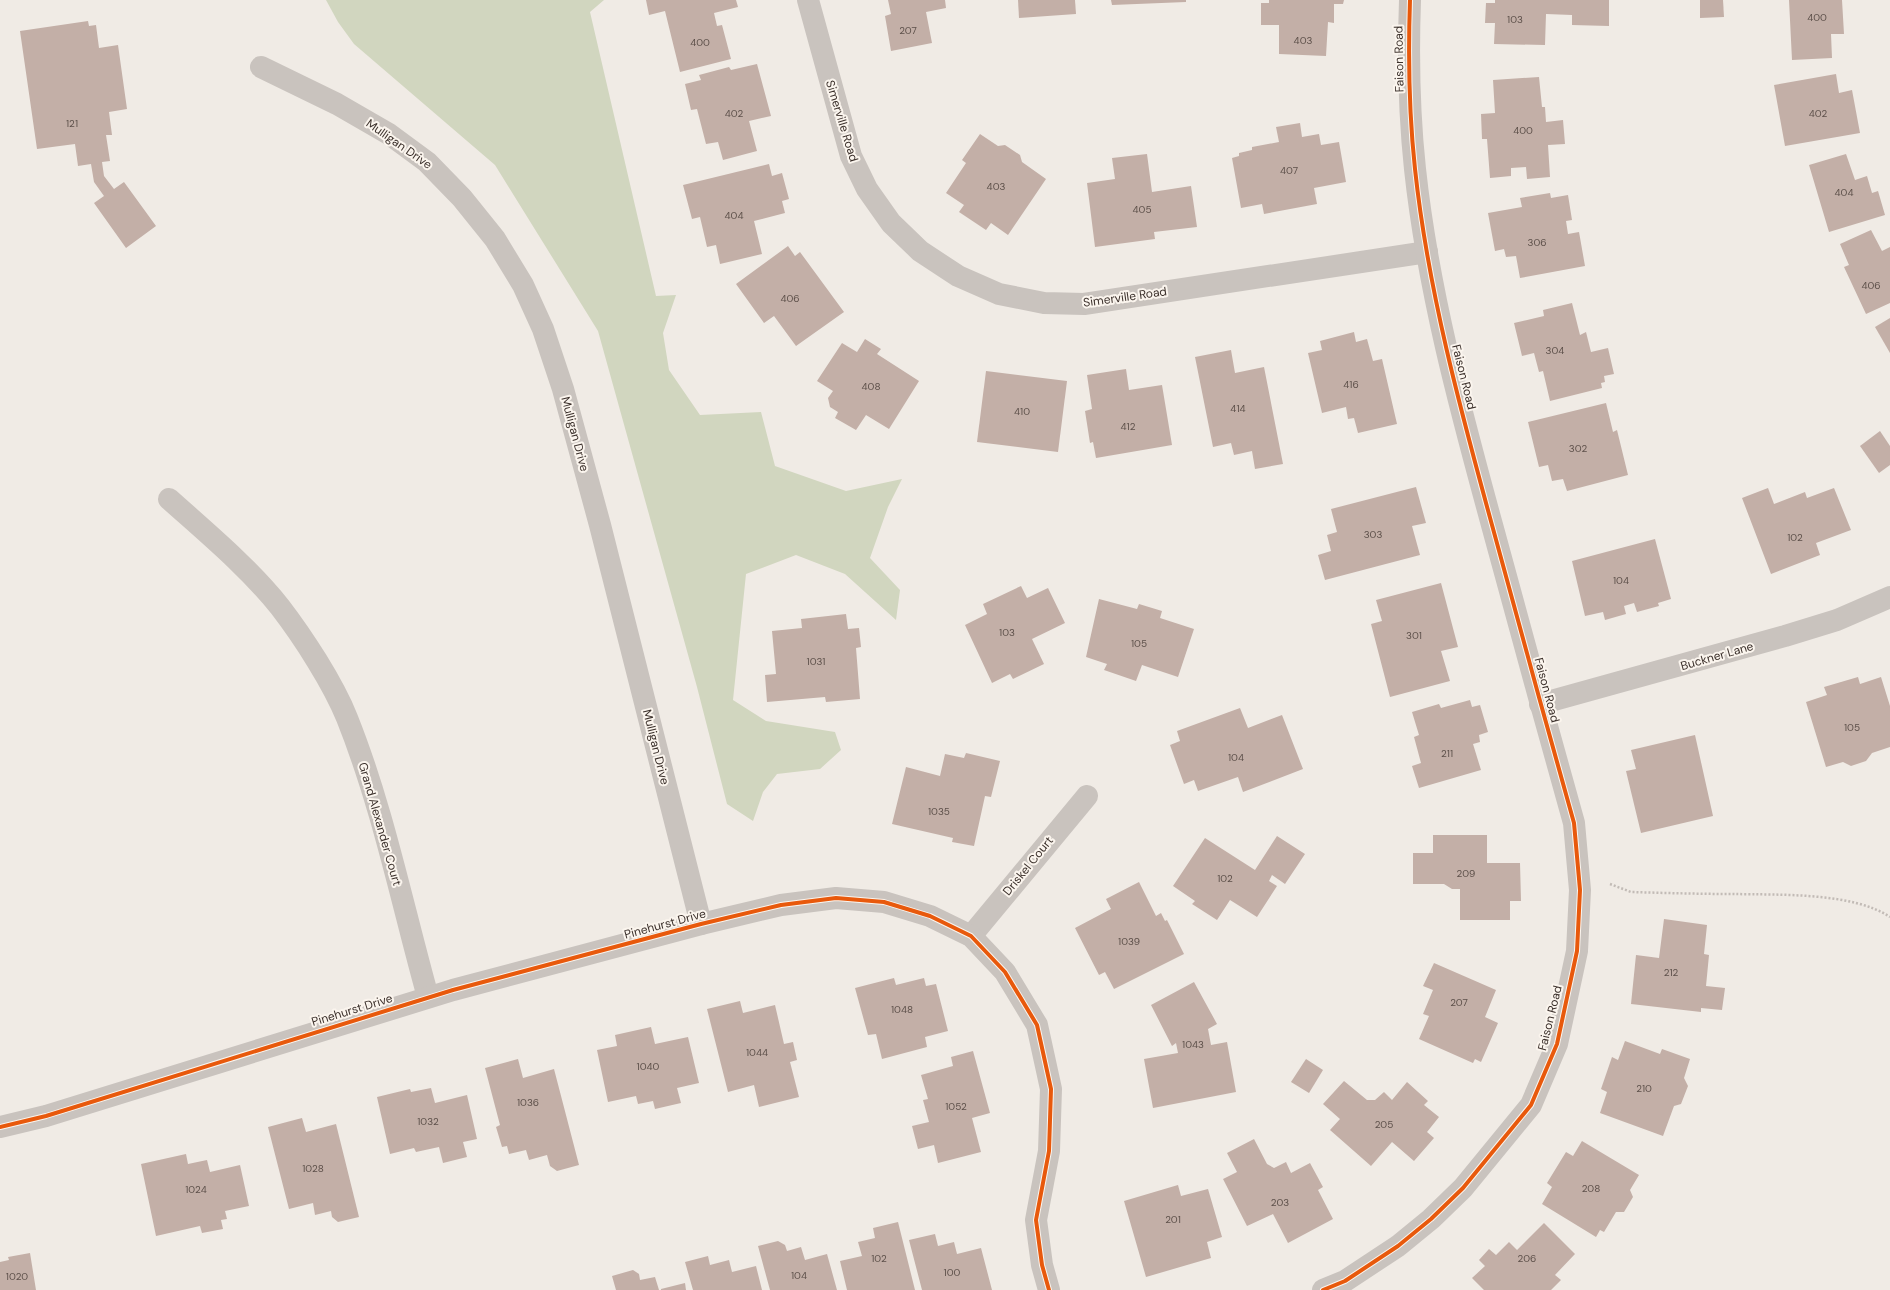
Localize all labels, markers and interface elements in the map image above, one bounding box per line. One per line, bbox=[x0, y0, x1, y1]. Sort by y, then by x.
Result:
house number: 400 bbox=[1807, 11, 1827, 24]
house number: 103 bbox=[1507, 13, 1523, 26]
house number: 207 bbox=[899, 24, 917, 37]
street label: Faison Road bbox=[1390, 26, 1408, 92]
house number: 403 bbox=[1294, 34, 1312, 47]
house number: 400 bbox=[690, 36, 710, 49]
street label: Simerville Road bbox=[822, 78, 862, 164]
house number: 402 bbox=[725, 107, 744, 120]
house number: 402 bbox=[1809, 107, 1828, 120]
street label: Mulligan Drive bbox=[363, 115, 435, 173]
house number: 121 bbox=[66, 117, 78, 130]
house number: 400 bbox=[1513, 124, 1533, 137]
house number: 407 bbox=[1280, 164, 1298, 177]
house number: 403 bbox=[987, 180, 1005, 193]
house number: 404 bbox=[1835, 186, 1853, 199]
house number: 405 bbox=[1132, 203, 1152, 216]
house number: 404 bbox=[725, 209, 743, 222]
house number: 306 bbox=[1527, 236, 1547, 249]
house number: 406 bbox=[1861, 279, 1881, 292]
street label: Simerville Road bbox=[1082, 283, 1168, 311]
house number: 406 bbox=[780, 292, 800, 305]
street label: Faison Road bbox=[1448, 343, 1480, 411]
house number: 304 bbox=[1546, 344, 1564, 357]
house number: 416 bbox=[1343, 378, 1359, 391]
house number: 408 bbox=[862, 380, 881, 393]
street label: Mulligan Drive bbox=[557, 395, 593, 473]
house number: 414 bbox=[1230, 402, 1246, 415]
house number: 410 bbox=[1014, 405, 1030, 418]
house number: 412 bbox=[1121, 420, 1136, 433]
house number: 302 bbox=[1569, 442, 1587, 455]
house number: 303 bbox=[1364, 528, 1382, 541]
house number: 102 bbox=[1787, 531, 1803, 544]
house number: 104 bbox=[1613, 574, 1629, 587]
house number: 103 bbox=[999, 626, 1015, 639]
house number: 301 bbox=[1406, 629, 1422, 642]
house number: 105 bbox=[1131, 637, 1147, 650]
street label: Buckner Lane bbox=[1679, 638, 1755, 674]
house number: 1031 bbox=[807, 655, 825, 668]
street label: Faison Road bbox=[1531, 656, 1563, 724]
street label: Mulligan Drive bbox=[639, 708, 673, 786]
house number: 105 bbox=[1844, 721, 1860, 734]
house number: 211 bbox=[1441, 747, 1453, 760]
house number: 104 bbox=[1228, 751, 1244, 764]
street label: Grand Alexander Court bbox=[355, 760, 405, 888]
house number: 1035 bbox=[928, 805, 950, 818]
street label: Driskel Court bbox=[999, 833, 1057, 899]
house number: 209 bbox=[1457, 867, 1475, 880]
house number: 102 bbox=[1217, 872, 1233, 885]
street label: Pinehurst Drive bbox=[622, 905, 708, 943]
house number: 1039 bbox=[1118, 935, 1140, 948]
house number: 212 bbox=[1664, 966, 1679, 979]
street label: Faison Road bbox=[1534, 984, 1566, 1052]
street label: Pinehurst Drive bbox=[310, 990, 395, 1030]
house number: 207 bbox=[1450, 996, 1468, 1009]
house number: 1048 bbox=[891, 1003, 913, 1016]
house number: 1043 bbox=[1182, 1038, 1204, 1051]
house number: 1044 bbox=[746, 1046, 768, 1059]
house number: 1040 bbox=[637, 1060, 660, 1073]
house number: 210 bbox=[1636, 1082, 1652, 1095]
house number: 1036 bbox=[517, 1096, 539, 1109]
house number: 1052 bbox=[945, 1100, 967, 1113]
house number: 1032 bbox=[417, 1115, 439, 1128]
house number: 205 bbox=[1375, 1118, 1393, 1131]
house number: 1028 bbox=[302, 1162, 324, 1175]
house number: 208 bbox=[1582, 1182, 1600, 1195]
house number: 1024 bbox=[185, 1183, 207, 1196]
house number: 203 bbox=[1271, 1196, 1289, 1209]
house number: 201 bbox=[1165, 1213, 1181, 1226]
house number: 102 bbox=[871, 1252, 887, 1265]
house number: 206 bbox=[1518, 1252, 1536, 1265]
house number: 100 bbox=[944, 1266, 961, 1279]
house number: 104 bbox=[791, 1269, 807, 1282]
house number: 1020 bbox=[6, 1270, 28, 1283]

